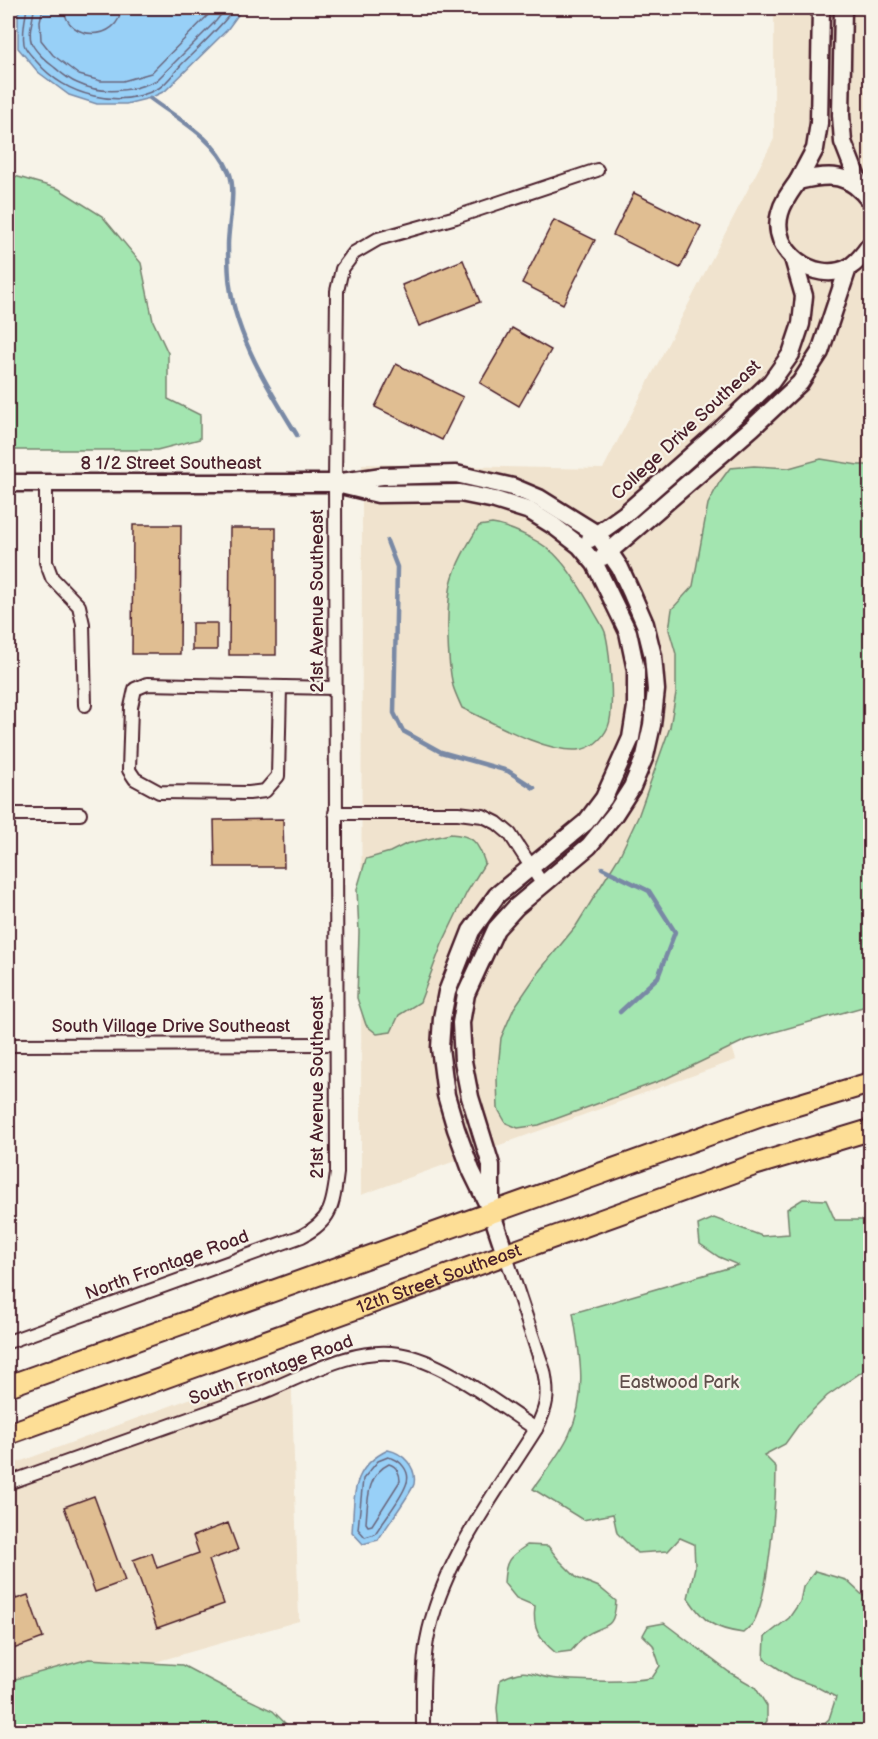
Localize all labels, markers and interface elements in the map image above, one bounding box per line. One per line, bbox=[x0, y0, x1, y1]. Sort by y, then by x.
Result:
street label: College Drive Southeast bbox=[607, 355, 765, 505]
street label: 8 1/2 Street Southeast bbox=[80, 453, 262, 474]
street label: 21st Avenue Southeast bbox=[307, 509, 328, 693]
street label: 21st Avenue Southeast bbox=[307, 995, 328, 1179]
street label: South Village Drive Southeast bbox=[52, 1016, 291, 1037]
street label: North Frontage Road bbox=[82, 1226, 252, 1304]
street label: 12th Street Southeast bbox=[354, 1239, 524, 1318]
street label: South Frontage Road bbox=[186, 1331, 356, 1409]
park label: Eastwood Park bbox=[619, 1372, 739, 1393]

